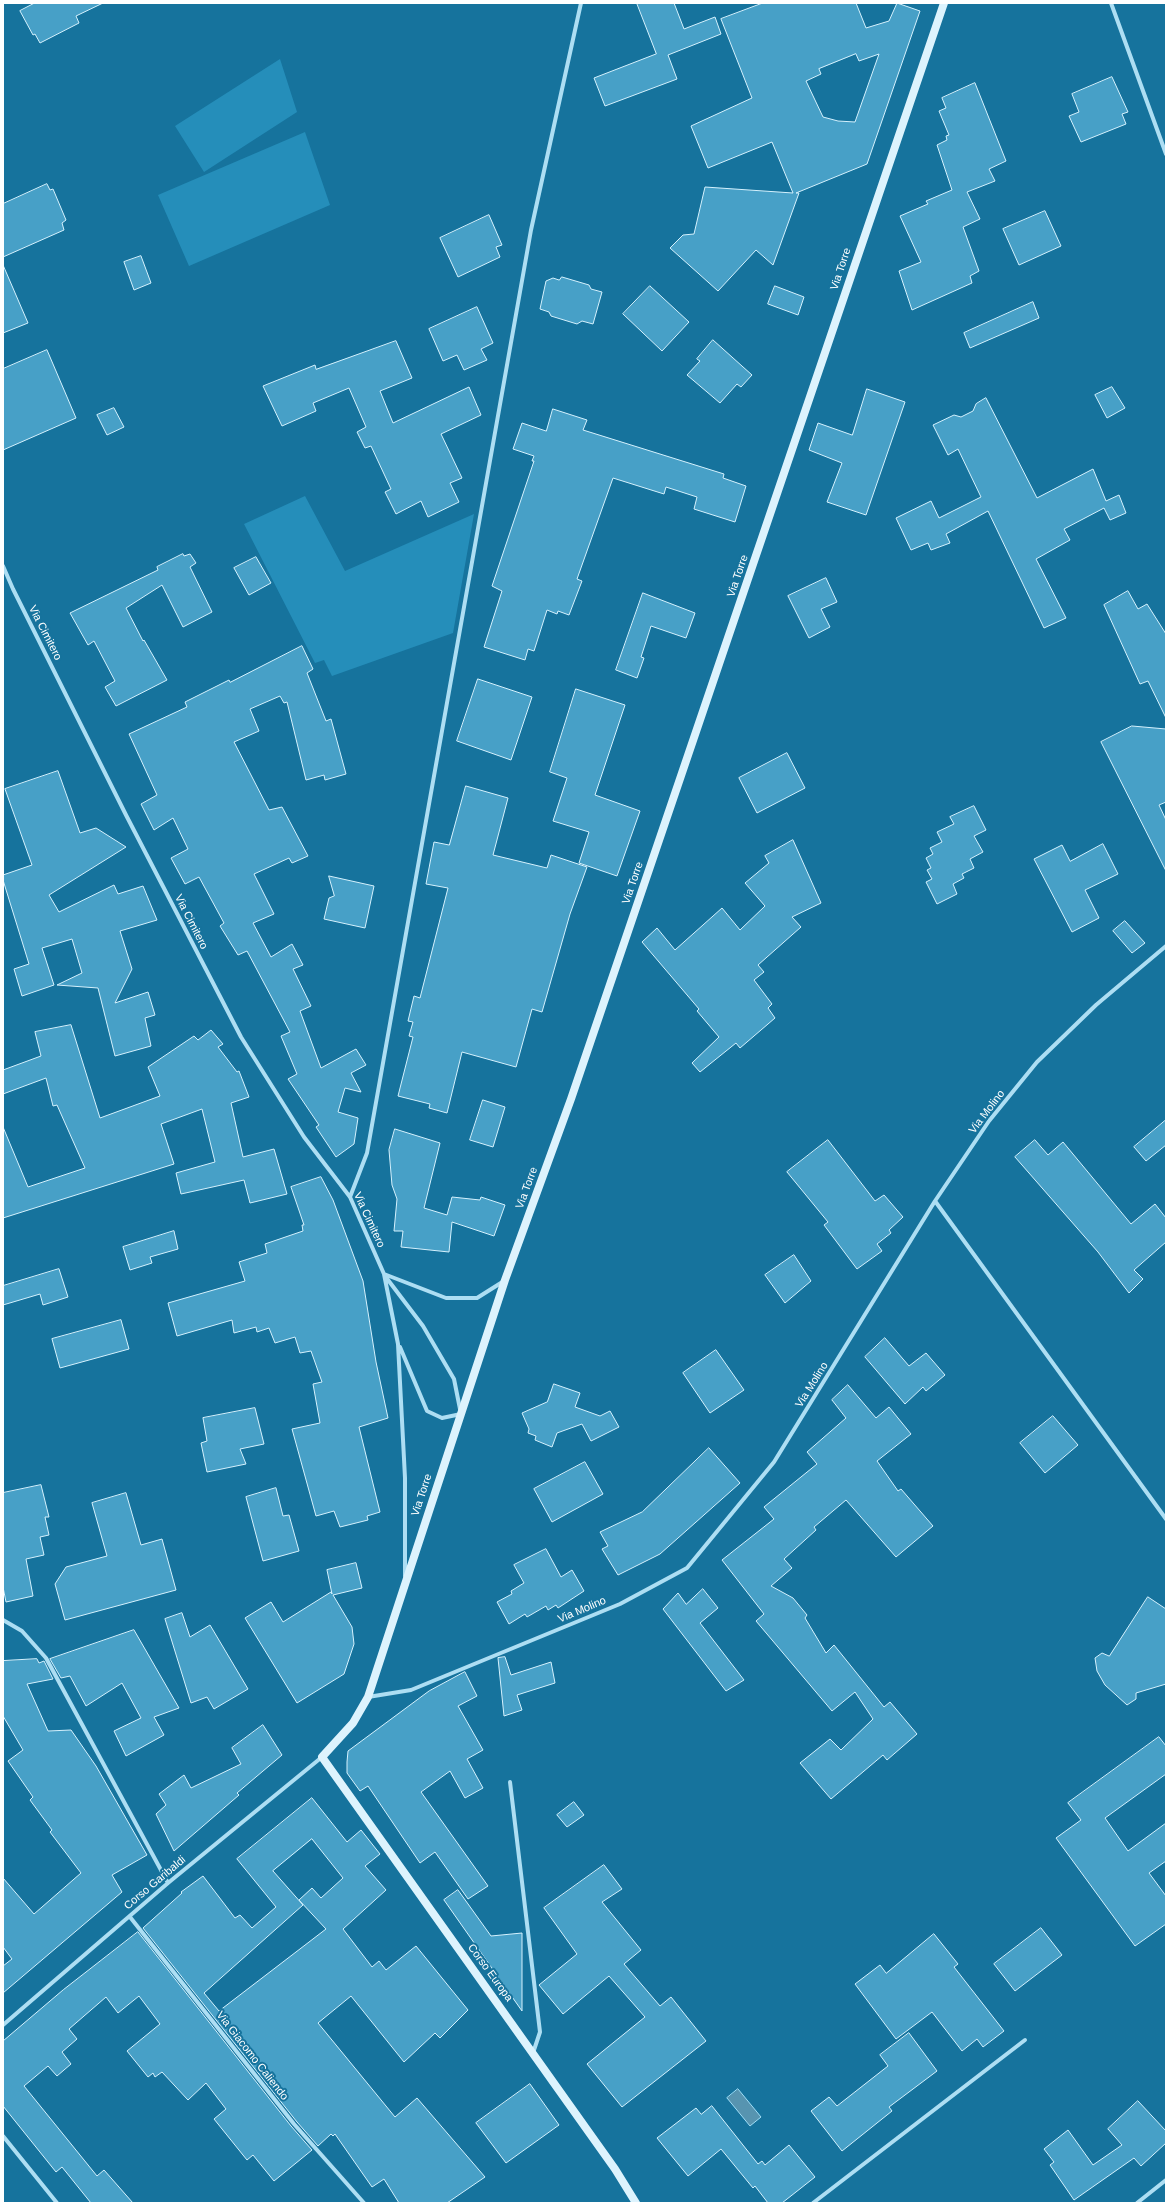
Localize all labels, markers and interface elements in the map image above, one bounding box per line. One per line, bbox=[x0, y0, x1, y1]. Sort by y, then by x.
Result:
street label: Via Torre bbox=[828, 246, 854, 292]
street label: Via Torre bbox=[725, 553, 751, 599]
street label: Via Cimitero bbox=[26, 603, 64, 663]
street label: Via Torre bbox=[620, 860, 646, 906]
street label: Via Cimitero bbox=[172, 892, 210, 952]
street label: Via Molino bbox=[966, 1088, 1008, 1136]
street label: Via Torre bbox=[513, 1165, 541, 1211]
street label: Via Cimitero bbox=[350, 1190, 388, 1250]
street label: Via Molino bbox=[793, 1360, 831, 1410]
street label: Via Torre bbox=[409, 1472, 435, 1518]
street label: Via Molino bbox=[556, 1594, 608, 1626]
street label: Corso Garibaldi bbox=[121, 1853, 189, 1913]
street label: Corso Europa bbox=[465, 1942, 515, 2004]
street label: Via Giacomo Caliendo bbox=[213, 2009, 291, 2103]

